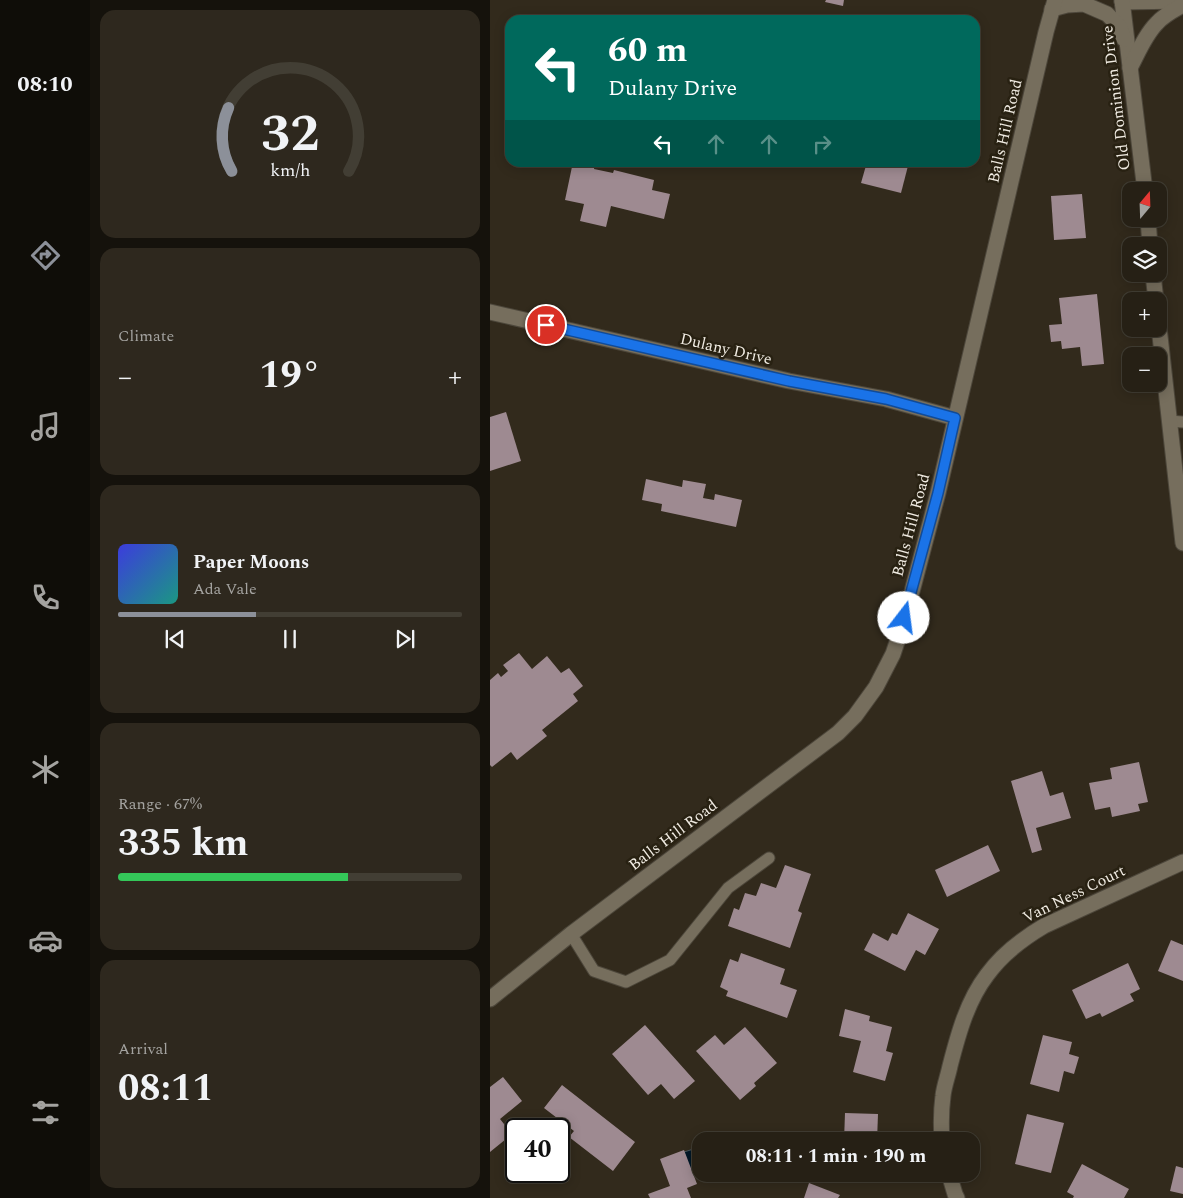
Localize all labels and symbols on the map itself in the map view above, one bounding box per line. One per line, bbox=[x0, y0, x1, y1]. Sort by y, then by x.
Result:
street label: Old Dominion Drive bbox=[1095, 24, 1137, 172]
street label: Balls Hill Road bbox=[981, 77, 1029, 185]
north arrow bbox=[1122, 182, 1168, 228]
pin bbox=[525, 304, 567, 346]
street label: Dulany Drive bbox=[678, 327, 774, 371]
street label: Balls Hill Road bbox=[886, 471, 936, 579]
position arrow bbox=[877, 591, 929, 643]
street label: Balls Hill Road bbox=[623, 793, 723, 876]
street label: Van Ness Court bbox=[1019, 859, 1130, 929]
speed limit sign: 40 bbox=[505, 1118, 570, 1183]

